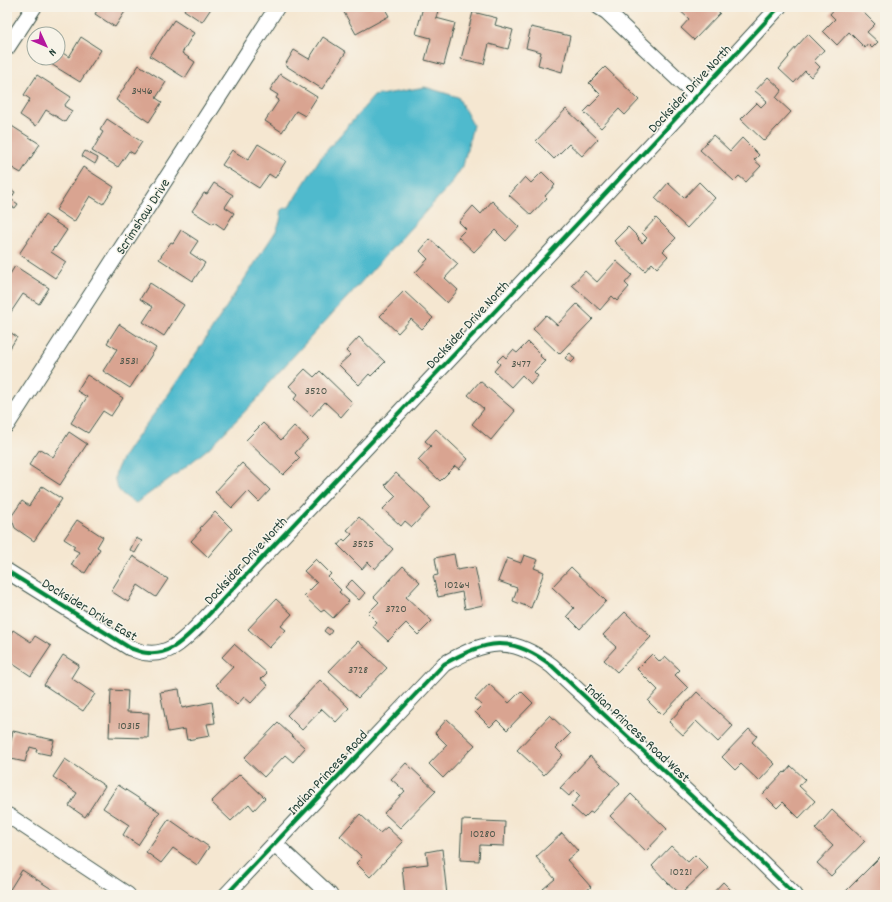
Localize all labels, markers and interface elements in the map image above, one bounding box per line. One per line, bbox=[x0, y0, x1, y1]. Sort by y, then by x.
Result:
north arrow bbox=[26, 26, 66, 66]
street label: Docksider Drive North bbox=[644, 41, 737, 138]
text: N bbox=[44, 44, 59, 59]
house number: 3446 bbox=[131, 83, 153, 100]
street label: Scrimshaw Drive bbox=[112, 175, 176, 259]
street label: Docksider Drive North bbox=[422, 277, 515, 374]
house number: 3531 bbox=[120, 353, 138, 370]
house number: 3477 bbox=[511, 356, 531, 373]
house number: 3520 bbox=[305, 383, 327, 400]
street label: Docksider Drive North bbox=[200, 513, 293, 610]
house number: 3525 bbox=[352, 536, 374, 553]
street label: Docksider Drive East bbox=[37, 574, 141, 647]
house number: 10264 bbox=[444, 577, 470, 594]
house number: 3720 bbox=[385, 601, 407, 618]
house number: 3728 bbox=[348, 662, 368, 679]
street label: Indian Princess Road West bbox=[579, 679, 694, 788]
house number: 10315 bbox=[118, 718, 140, 735]
street label: Indian Princess Road bbox=[284, 726, 373, 820]
house number: 10280 bbox=[470, 826, 496, 843]
house number: 10221 bbox=[670, 864, 692, 881]

